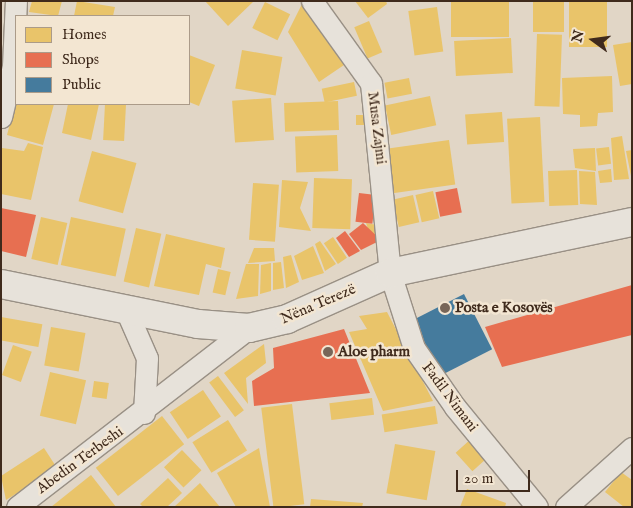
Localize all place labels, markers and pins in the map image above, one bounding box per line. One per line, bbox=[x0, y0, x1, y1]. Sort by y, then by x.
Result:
place label: Posta e Kosovës bbox=[455, 299, 553, 317]
marker: Posta e Kosovës bbox=[439, 302, 451, 314]
place label: Aloe pharm bbox=[338, 343, 410, 361]
marker: Aloe pharm bbox=[322, 346, 334, 358]

